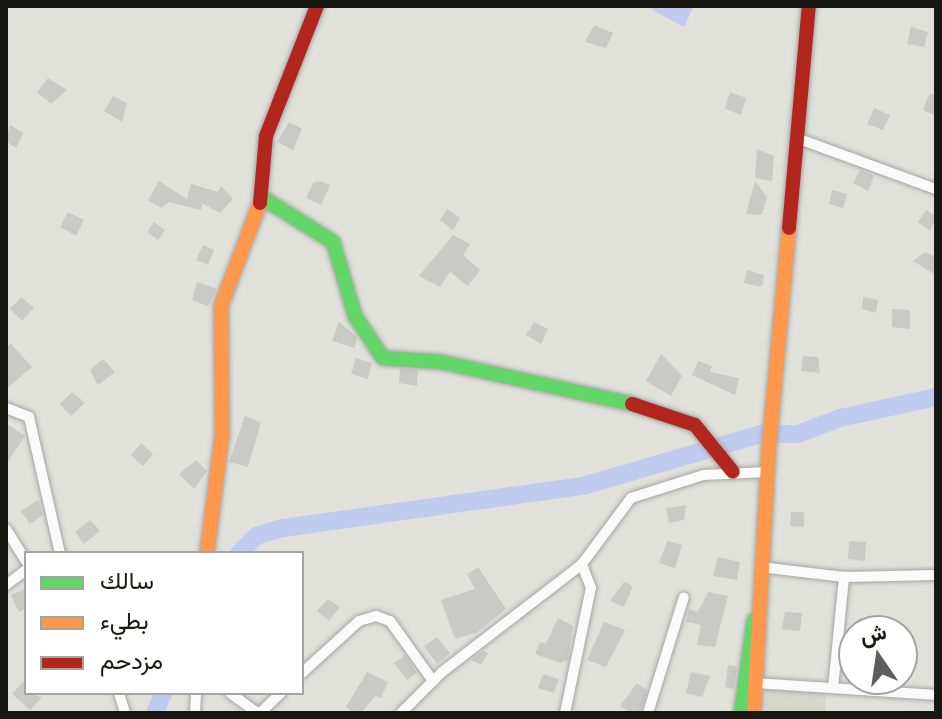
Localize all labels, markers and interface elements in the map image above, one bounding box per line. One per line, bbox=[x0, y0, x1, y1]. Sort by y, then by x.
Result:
legend bbox=[24, 551, 304, 695]
text: سالك bbox=[100, 567, 154, 594]
text: بطيء bbox=[100, 607, 149, 634]
north arrow bbox=[838, 615, 918, 695]
text: ش bbox=[857, 618, 889, 649]
text: مزدحم bbox=[100, 647, 163, 674]

